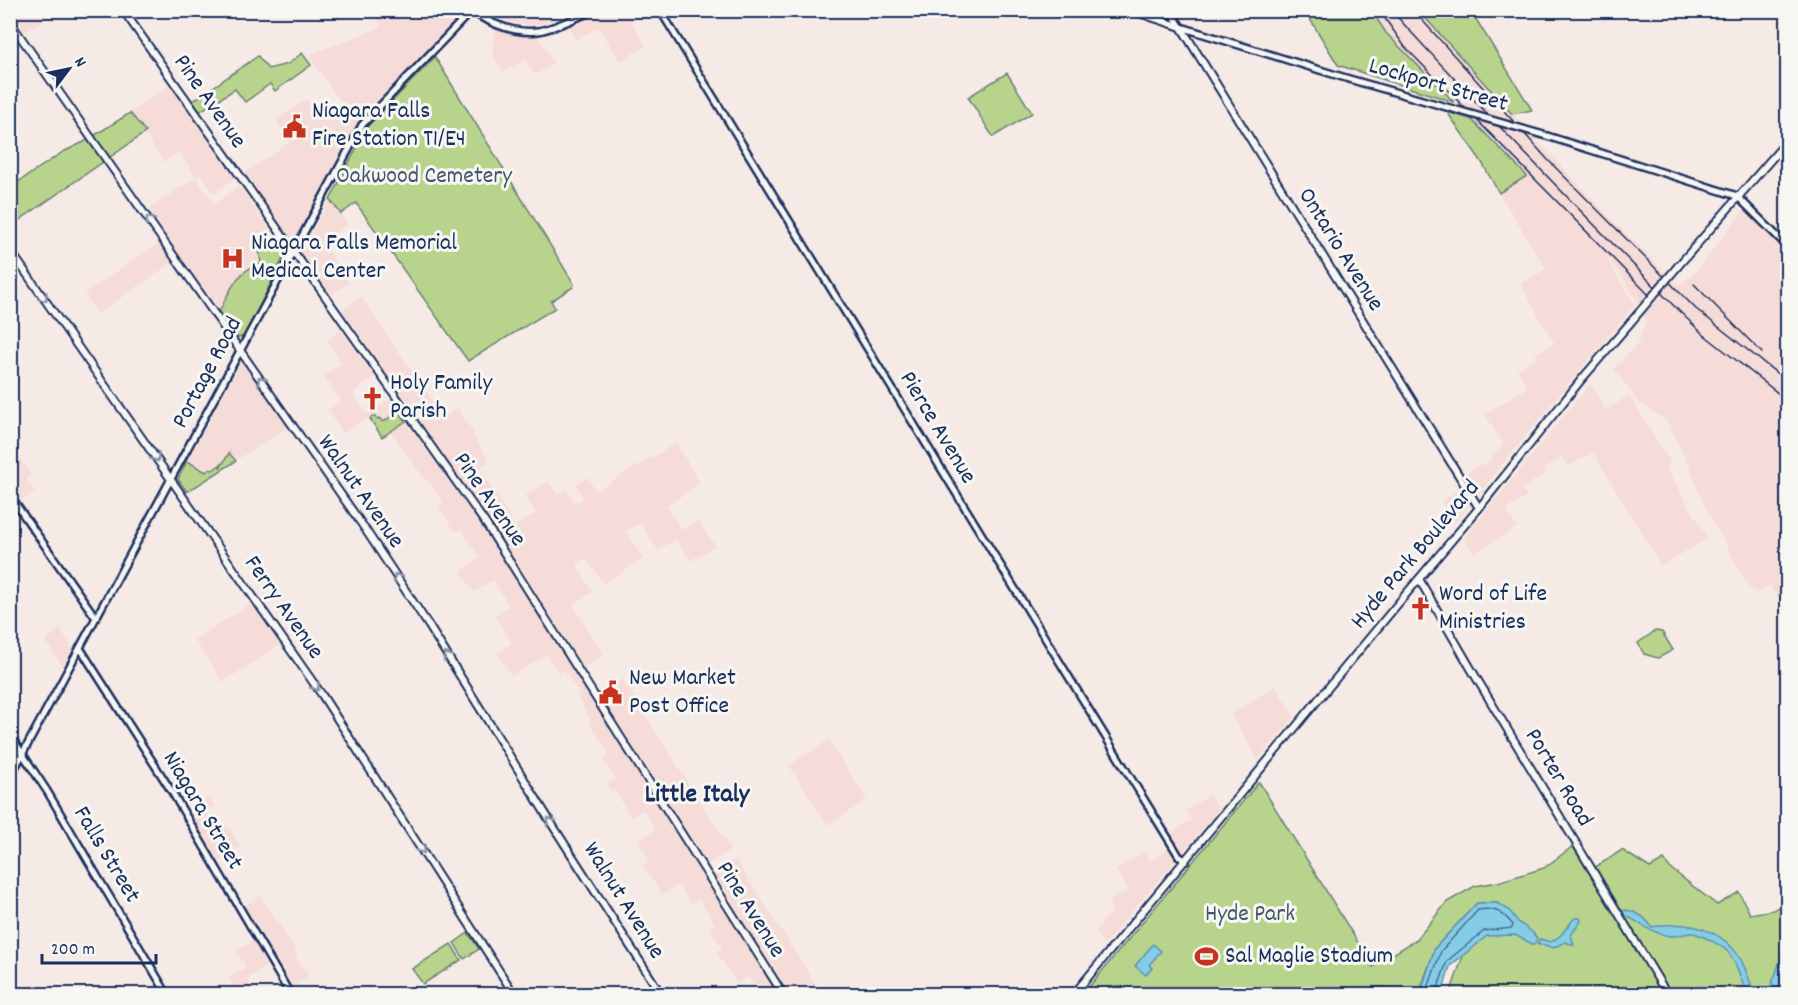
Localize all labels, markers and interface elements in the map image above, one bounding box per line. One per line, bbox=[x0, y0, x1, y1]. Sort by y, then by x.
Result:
north arrow bbox=[39, 39, 99, 99]
street label: Pine Avenue bbox=[164, 48, 254, 156]
street label: Lockport Street bbox=[1364, 50, 1512, 122]
text: N bbox=[68, 53, 91, 72]
place label: Niagara Falls Fire Station T1/E4 bbox=[312, 95, 466, 157]
public building icon: Niagara Falls Fire Station T1/E4 bbox=[281, 113, 307, 139]
park label: Oakwood Cemetery bbox=[336, 160, 513, 194]
street label: Ontario Avenue bbox=[1288, 182, 1392, 318]
one-way arrow bbox=[145, 216, 156, 227]
place label: Niagara Falls Memorial Medical Center bbox=[251, 227, 457, 289]
hospital icon: Niagara Falls Memorial Medical Center bbox=[220, 245, 246, 271]
one-way arrow bbox=[37, 292, 48, 303]
street label: Portage Road bbox=[164, 311, 252, 435]
street label: Pierce Avenue bbox=[890, 365, 984, 491]
place label: Holy Family Parish bbox=[390, 367, 493, 429]
one-way arrow bbox=[257, 376, 268, 387]
church icon: Holy Family Parish bbox=[359, 385, 385, 411]
street label: Walnut Avenue bbox=[308, 428, 412, 556]
street label: Pine Avenue bbox=[444, 446, 534, 554]
one-way arrow bbox=[149, 451, 160, 462]
street label: Hyde Park Boulevard bbox=[1343, 473, 1489, 637]
street label: Ferry Avenue bbox=[235, 549, 331, 667]
one-way arrow bbox=[393, 573, 404, 584]
place label: Word of Life Ministries bbox=[1439, 578, 1547, 640]
church icon: Word of Life Ministries bbox=[1408, 596, 1434, 622]
one-way arrow bbox=[442, 652, 454, 662]
place label: New Market Post Office bbox=[629, 662, 736, 724]
one-way arrow bbox=[309, 680, 320, 691]
public building icon: New Market Post Office bbox=[598, 680, 624, 706]
street label: Porter Road bbox=[1515, 722, 1601, 834]
street label: Niagara Street bbox=[153, 745, 251, 877]
district label: Little Italy bbox=[645, 777, 751, 814]
street label: Falls Street bbox=[64, 800, 148, 910]
one-way arrow bbox=[546, 817, 558, 827]
street label: Walnut Avenue bbox=[574, 836, 672, 966]
one-way arrow bbox=[415, 844, 427, 854]
street label: Pine Avenue bbox=[707, 855, 793, 965]
park label: Hyde Park bbox=[1205, 898, 1295, 932]
scale bar bbox=[42, 927, 156, 965]
text: 200 m bbox=[51, 938, 95, 963]
place label: Sal Maglie Stadium bbox=[1225, 940, 1393, 974]
sports icon: Sal Maglie Stadium bbox=[1194, 944, 1220, 970]

